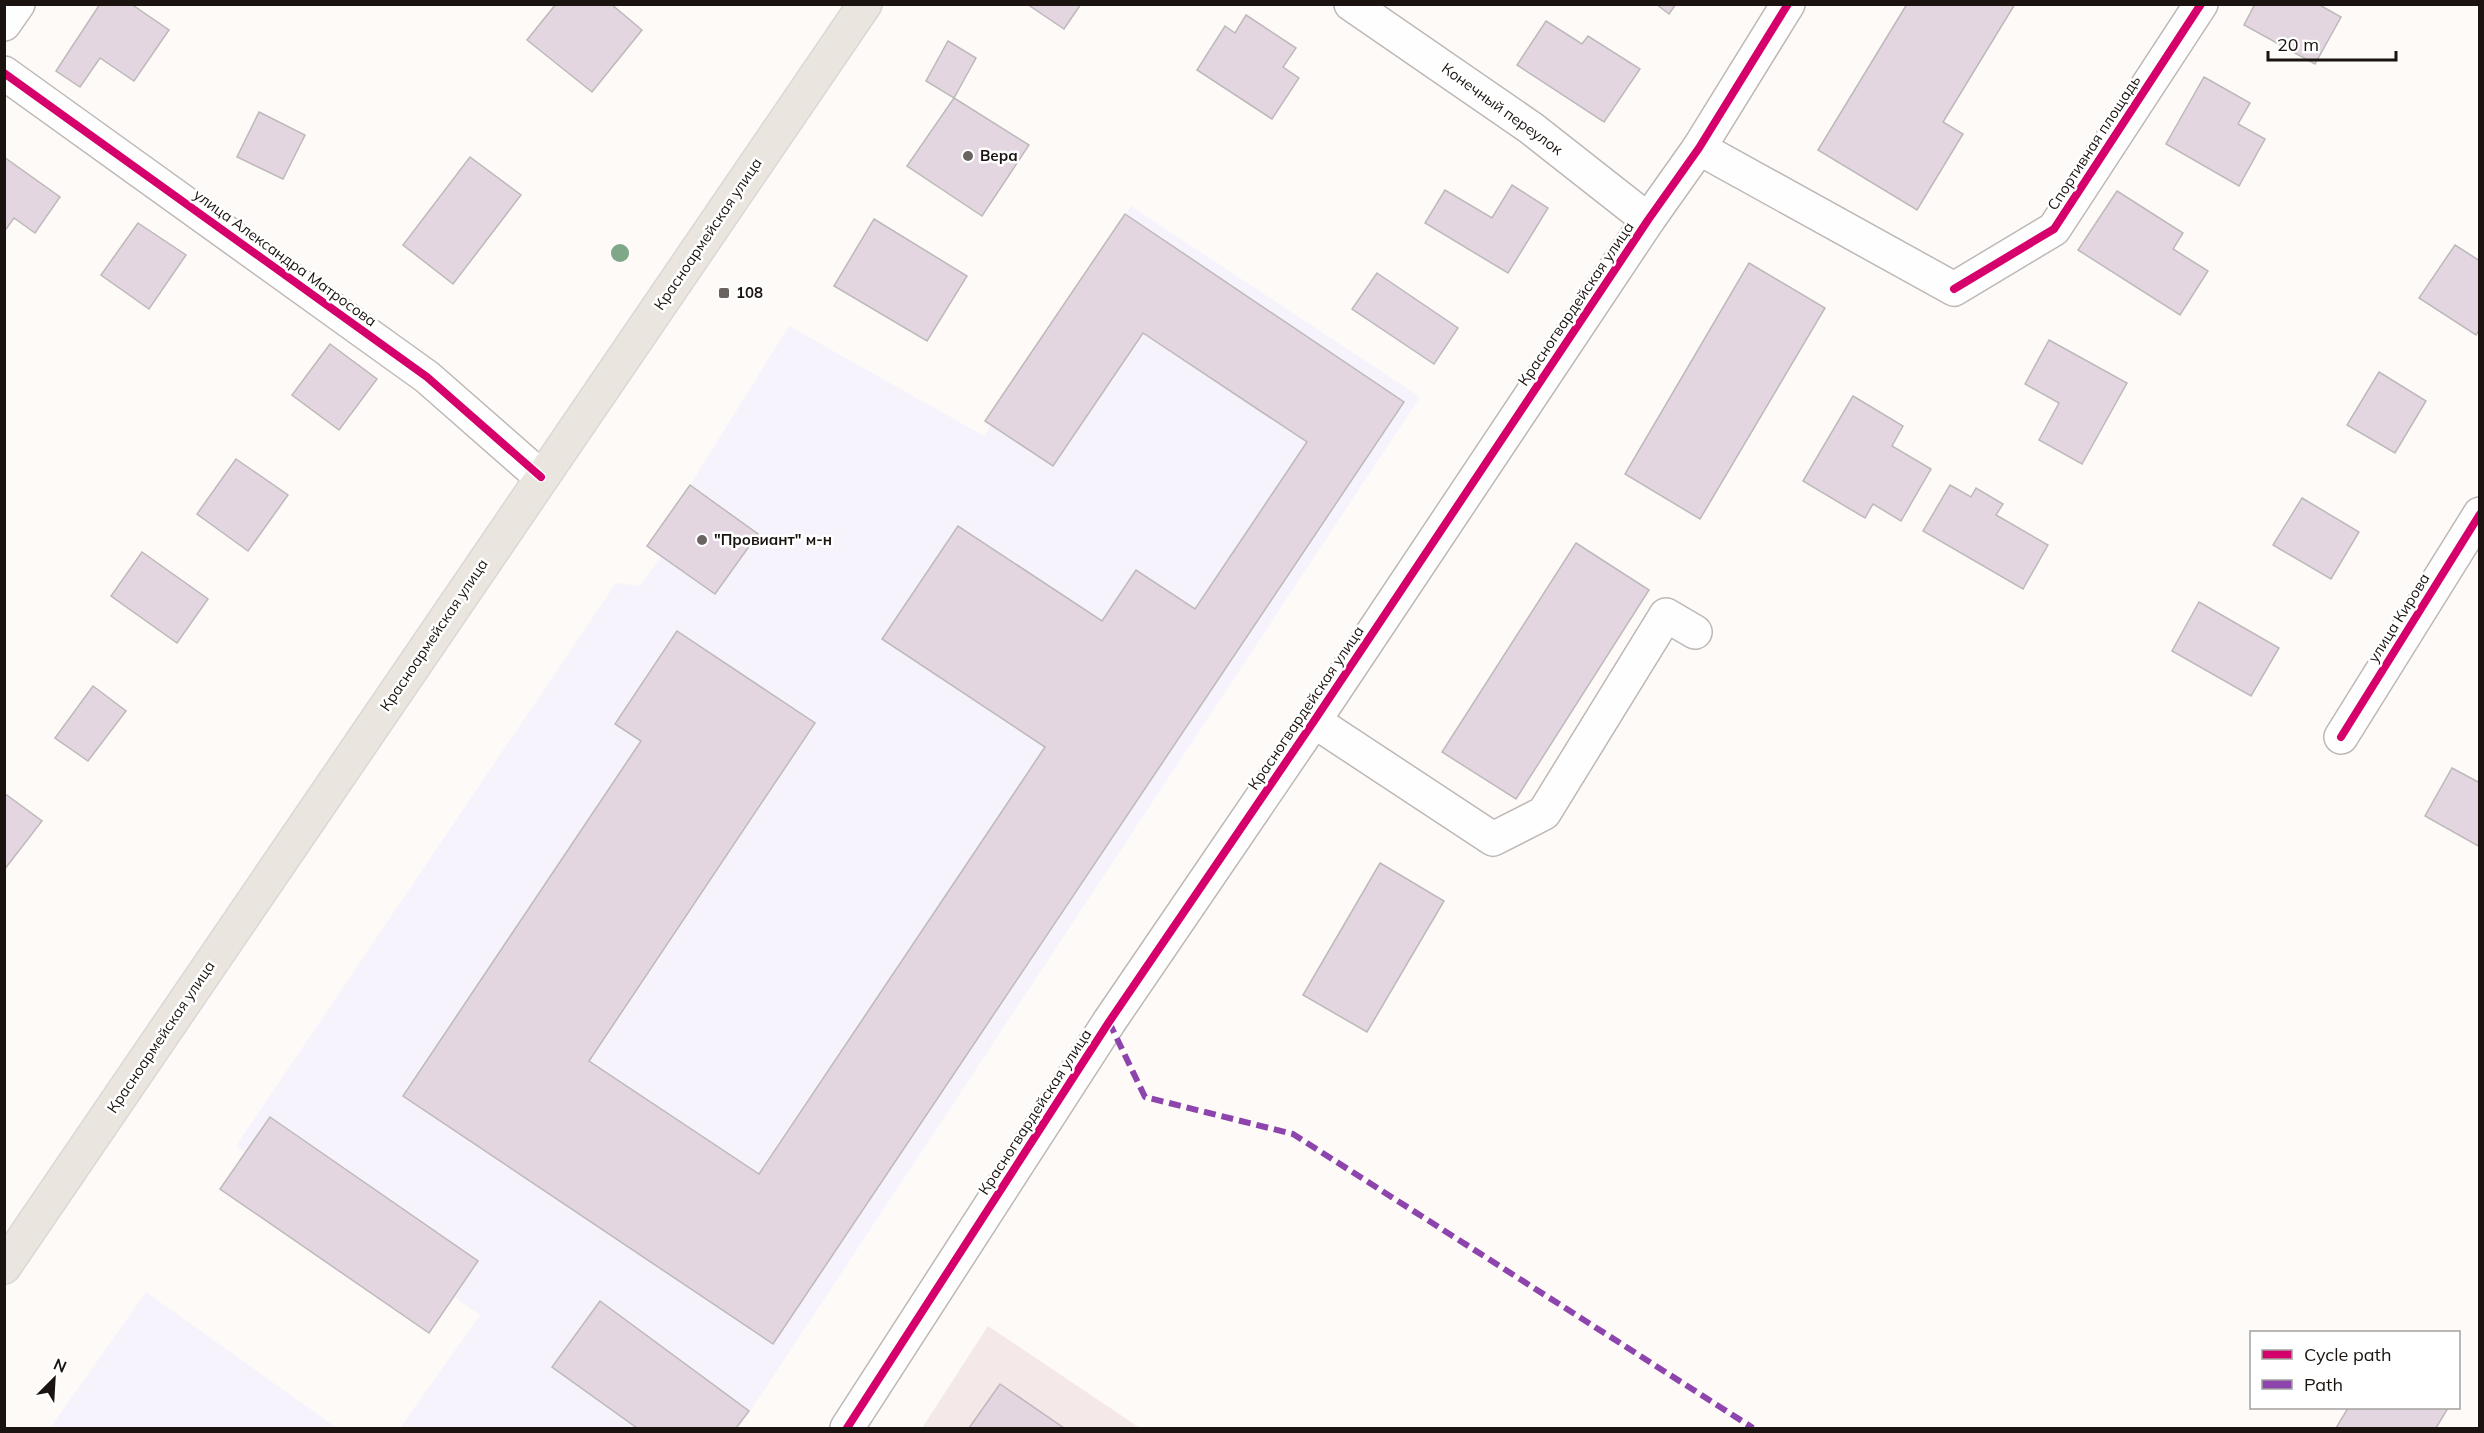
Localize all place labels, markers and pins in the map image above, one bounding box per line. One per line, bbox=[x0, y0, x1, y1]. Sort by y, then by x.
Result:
place label: Вера bbox=[980, 146, 1018, 165]
marker: Вера bbox=[961, 149, 975, 163]
place label: 108 bbox=[736, 283, 763, 302]
marker: 108 bbox=[717, 286, 731, 300]
place label: "Провиант" м-н bbox=[714, 530, 832, 549]
marker: "Провиант" м-н bbox=[695, 533, 709, 547]

